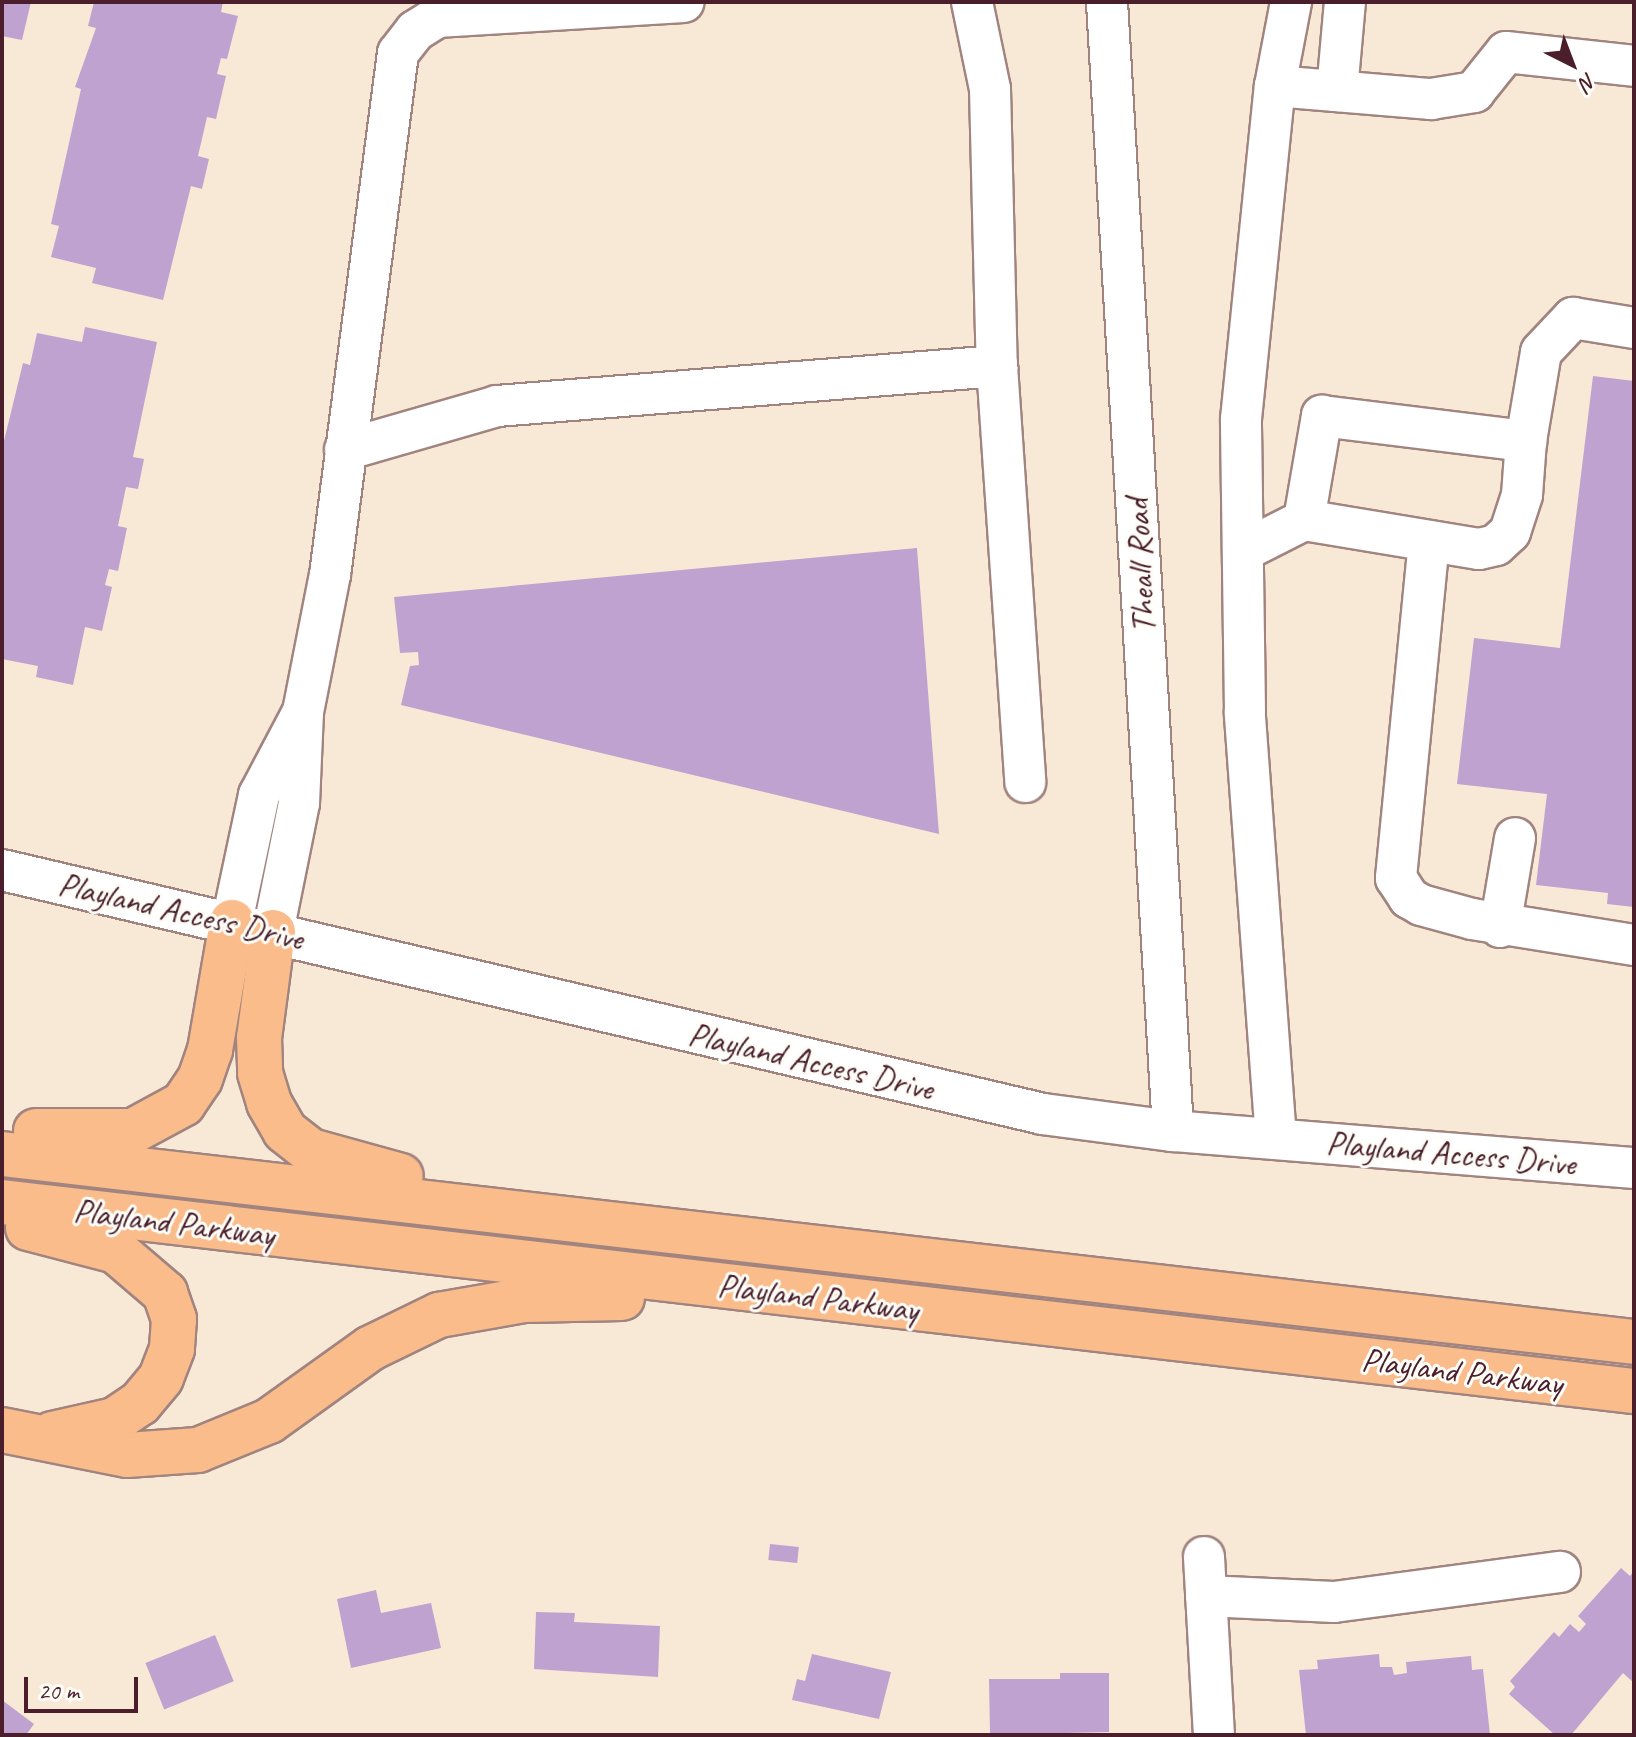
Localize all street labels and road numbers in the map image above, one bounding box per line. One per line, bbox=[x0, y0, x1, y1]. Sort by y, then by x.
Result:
street label: Theall Road bbox=[1116, 498, 1164, 634]
street label: Playland Access Drive bbox=[55, 863, 307, 959]
street label: Playland Access Drive bbox=[685, 1013, 937, 1109]
street label: Playland Access Drive bbox=[1325, 1122, 1577, 1184]
street label: Playland Parkway bbox=[72, 1189, 276, 1255]
street label: Playland Parkway bbox=[716, 1264, 920, 1330]
street label: Playland Parkway bbox=[1360, 1338, 1564, 1404]

